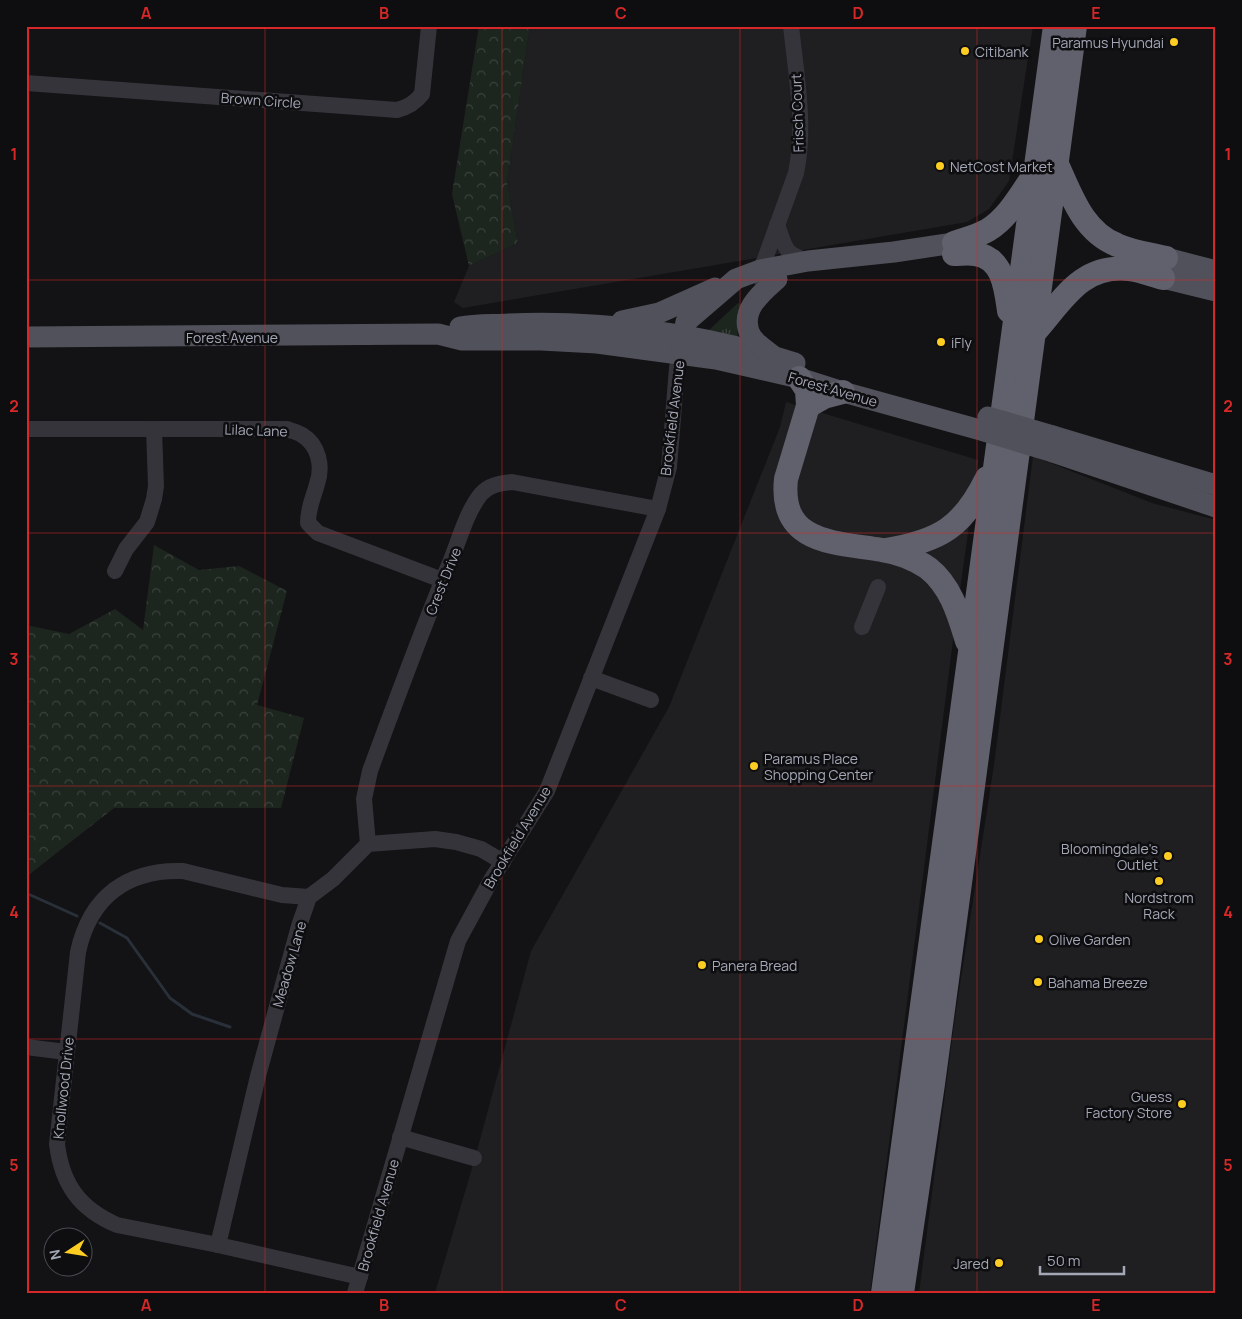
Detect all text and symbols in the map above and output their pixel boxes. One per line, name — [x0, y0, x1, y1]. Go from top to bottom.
text: A — [141, 2, 152, 24]
text: B — [379, 2, 389, 24]
text: C — [615, 2, 627, 24]
text: D — [852, 2, 864, 24]
text: E — [1091, 2, 1101, 24]
place label: Paramus Hyundai — [1052, 33, 1164, 52]
marker: Paramus Hyundai — [1168, 36, 1180, 48]
place label: Citibank — [975, 42, 1030, 61]
marker: Citibank — [959, 45, 971, 57]
street label: Frisch Court — [786, 73, 808, 153]
street label: Brown Circle — [220, 88, 302, 112]
text: 1 — [10, 143, 18, 165]
text: 1 — [1224, 143, 1232, 165]
place label: NetCost Market — [950, 157, 1053, 176]
marker: NetCost Market — [934, 160, 946, 172]
street label: Forest Avenue — [186, 328, 278, 347]
place label: iFly — [951, 333, 973, 352]
marker: iFly — [935, 336, 947, 348]
street label: Brookfield Avenue — [656, 359, 688, 477]
street label: Forest Avenue — [786, 367, 880, 411]
text: 2 — [9, 395, 19, 417]
text: 2 — [1223, 395, 1233, 417]
street label: Lilac Lane — [224, 419, 288, 441]
street label: Crest Drive — [421, 544, 465, 618]
text: 3 — [9, 648, 19, 670]
text: 3 — [1223, 648, 1233, 670]
place label: Paramus Place Shopping Center — [764, 749, 873, 784]
marker: Paramus Place Shopping Center — [748, 760, 760, 772]
street label: Brookfield Avenue — [479, 782, 555, 892]
place label: Bloomingdale's Outlet — [1061, 839, 1158, 874]
marker: Bloomingdale's Outlet — [1162, 850, 1174, 862]
marker: Nordstrom Rack — [1153, 875, 1165, 887]
place label: Nordstrom Rack — [1124, 888, 1194, 923]
text: 4 — [9, 901, 19, 923]
text: 4 — [1223, 901, 1233, 923]
street label: Meadow Lane — [268, 919, 310, 1009]
place label: Olive Garden — [1049, 930, 1131, 949]
marker: Olive Garden — [1033, 933, 1045, 945]
place label: Panera Bread — [712, 956, 797, 975]
marker: Panera Bread — [696, 959, 708, 971]
place label: Bahama Breeze — [1048, 973, 1148, 992]
marker: Bahama Breeze — [1032, 976, 1044, 988]
street label: Knollwood Drive — [48, 1036, 78, 1140]
place label: Guess Factory Store — [1086, 1087, 1172, 1122]
marker: Guess Factory Store — [1176, 1098, 1188, 1110]
text: 5 — [9, 1154, 19, 1176]
text: 5 — [1223, 1154, 1233, 1176]
street label: Brookfield Avenue — [353, 1157, 403, 1273]
north arrow — [42, 1226, 92, 1276]
scale bar — [1040, 1244, 1123, 1276]
text: N — [44, 1248, 65, 1262]
text: 50 m — [1047, 1250, 1081, 1271]
place label: Jared — [953, 1254, 989, 1273]
marker: Jared — [993, 1257, 1005, 1269]
text: A — [141, 1294, 152, 1316]
text: B — [379, 1294, 389, 1316]
text: C — [615, 1294, 627, 1316]
text: D — [852, 1294, 864, 1316]
text: E — [1091, 1294, 1101, 1316]

